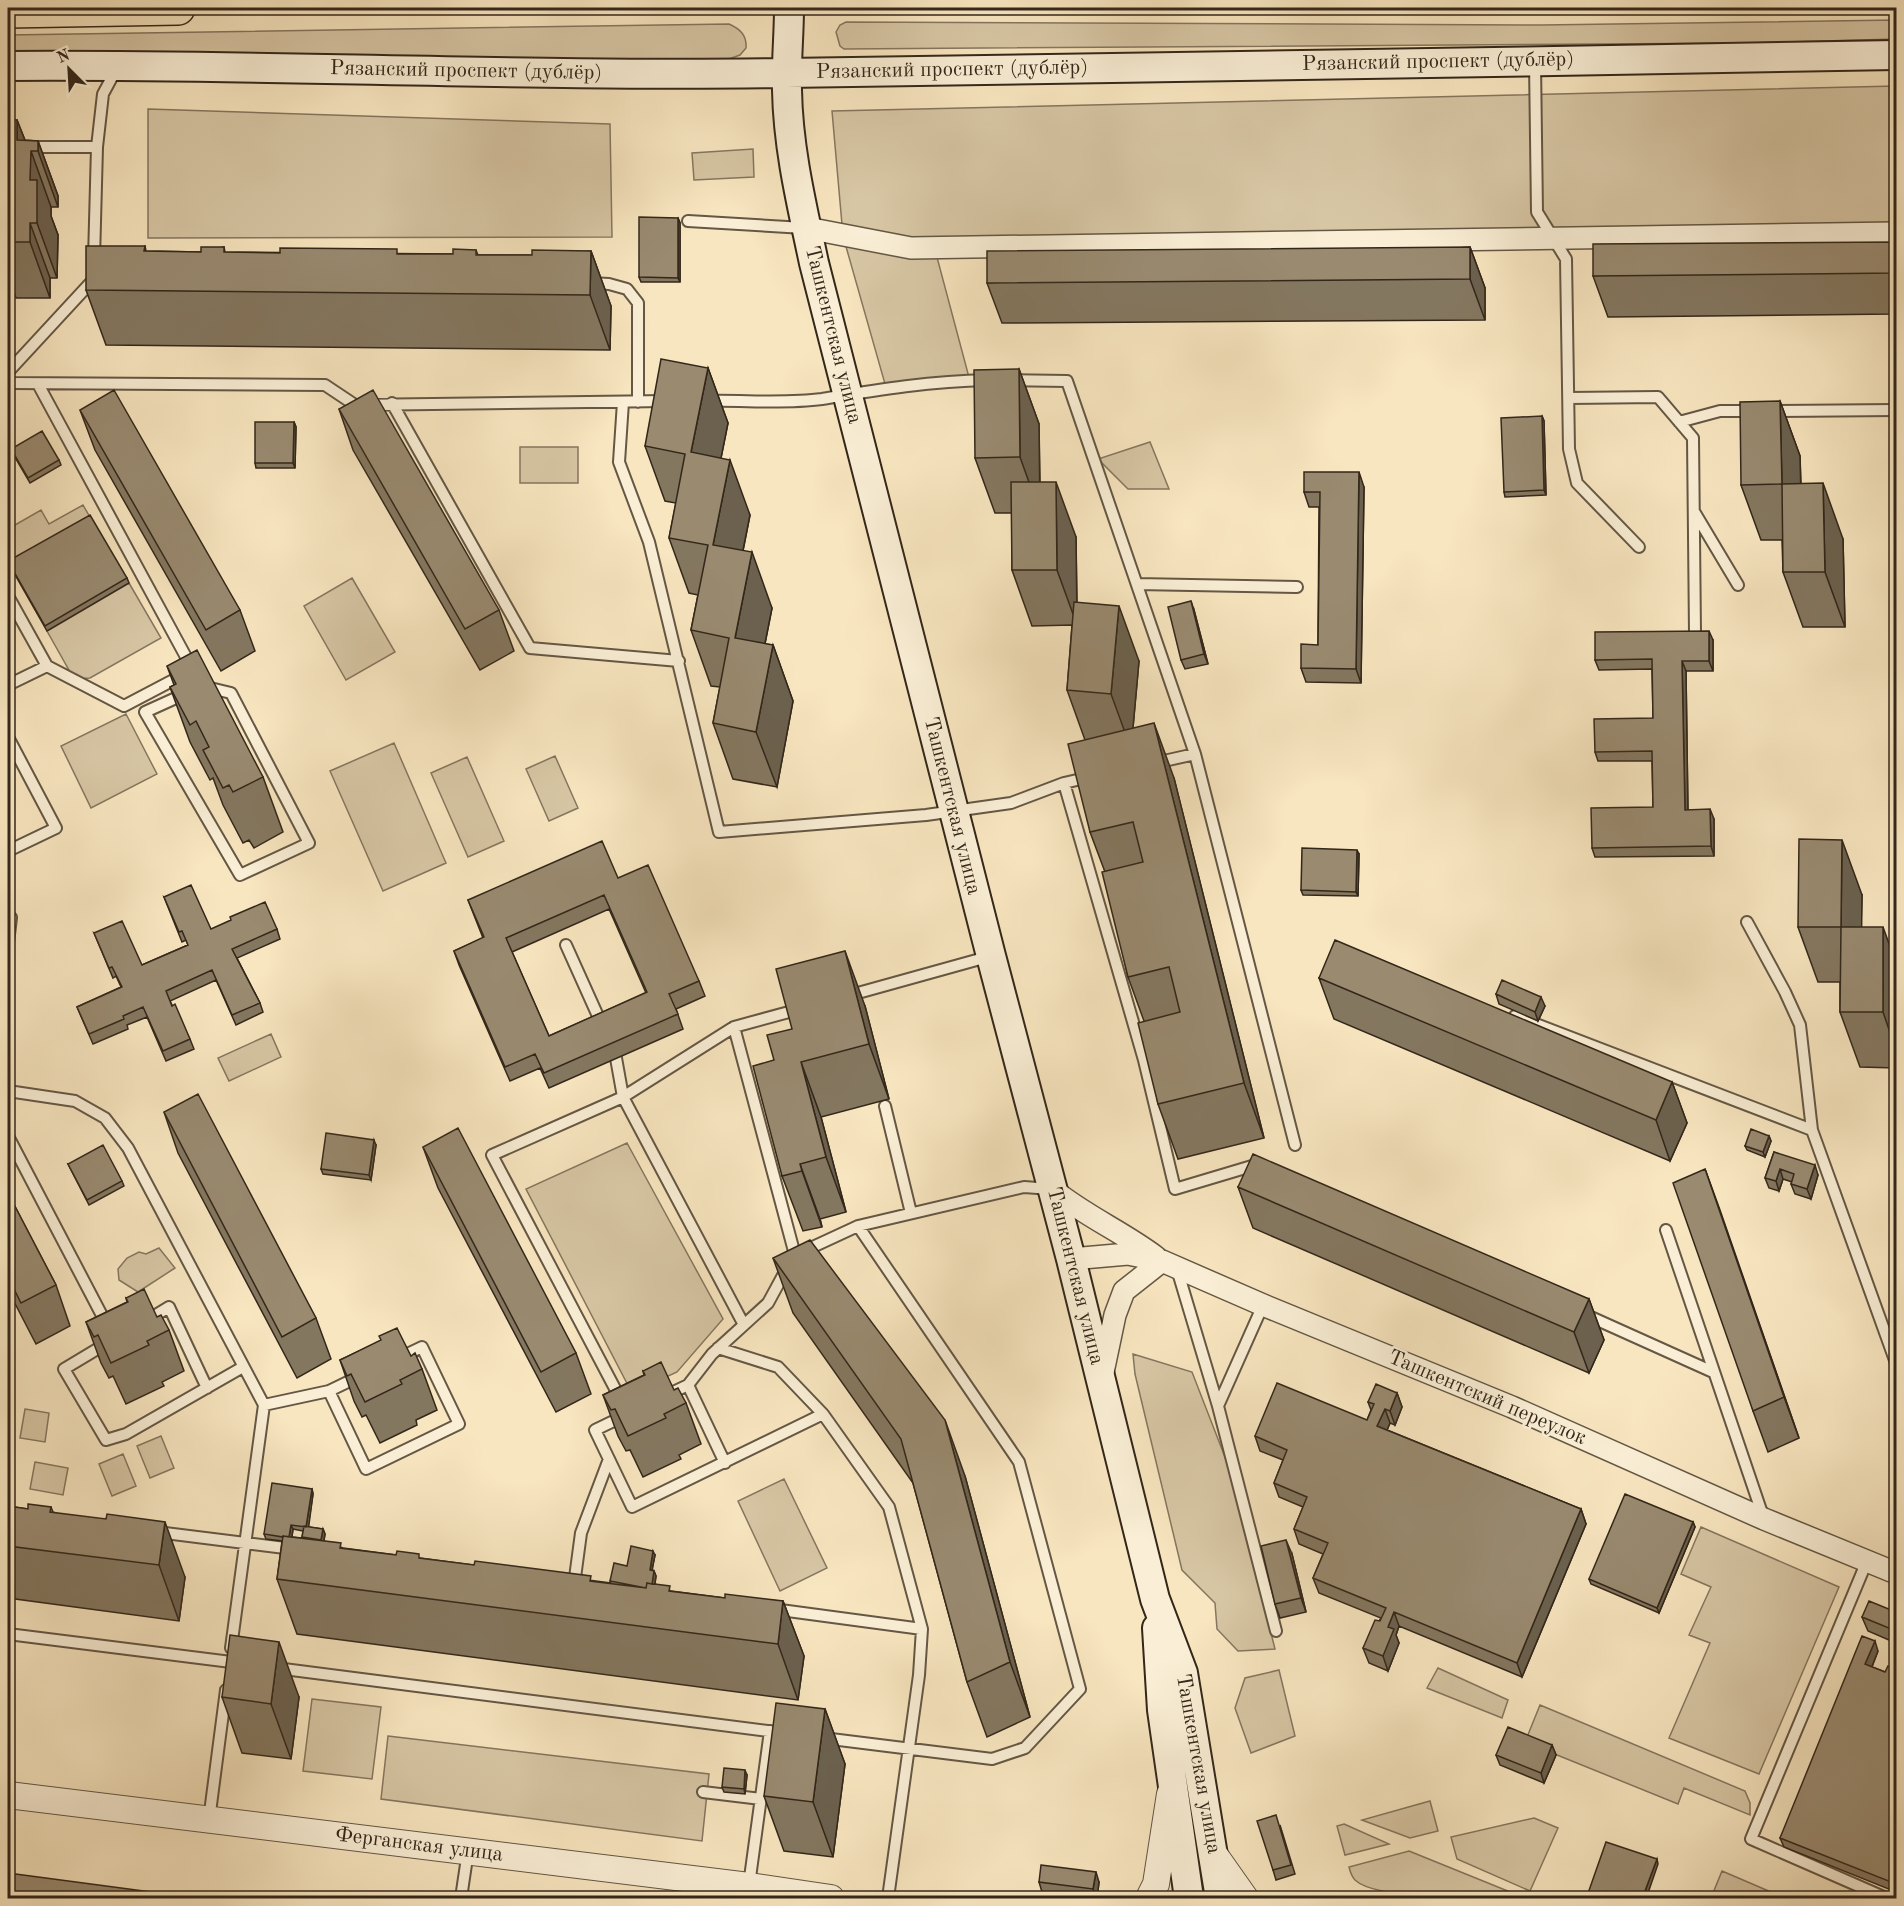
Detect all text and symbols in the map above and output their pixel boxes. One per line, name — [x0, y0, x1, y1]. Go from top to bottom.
north arrow — [39, 39, 99, 99]
text: N — [55, 47, 73, 67]
street label: Рязанский проспект (дублёр) — [1302, 49, 1574, 75]
street label: Рязанский проспект (дублёр) — [816, 57, 1088, 83]
street label: Рязанский проспект (дублёр) — [330, 58, 602, 84]
street label: Ташкентская улица — [801, 244, 865, 426]
street label: Ташкентская улица — [920, 715, 984, 897]
street label: Ташкентская улица — [1043, 1185, 1107, 1367]
street label: Ташкентский переулок — [1385, 1347, 1590, 1450]
street label: Ташкентская улица — [1172, 1672, 1224, 1856]
street label: Ферганская улица — [334, 1824, 504, 1866]

